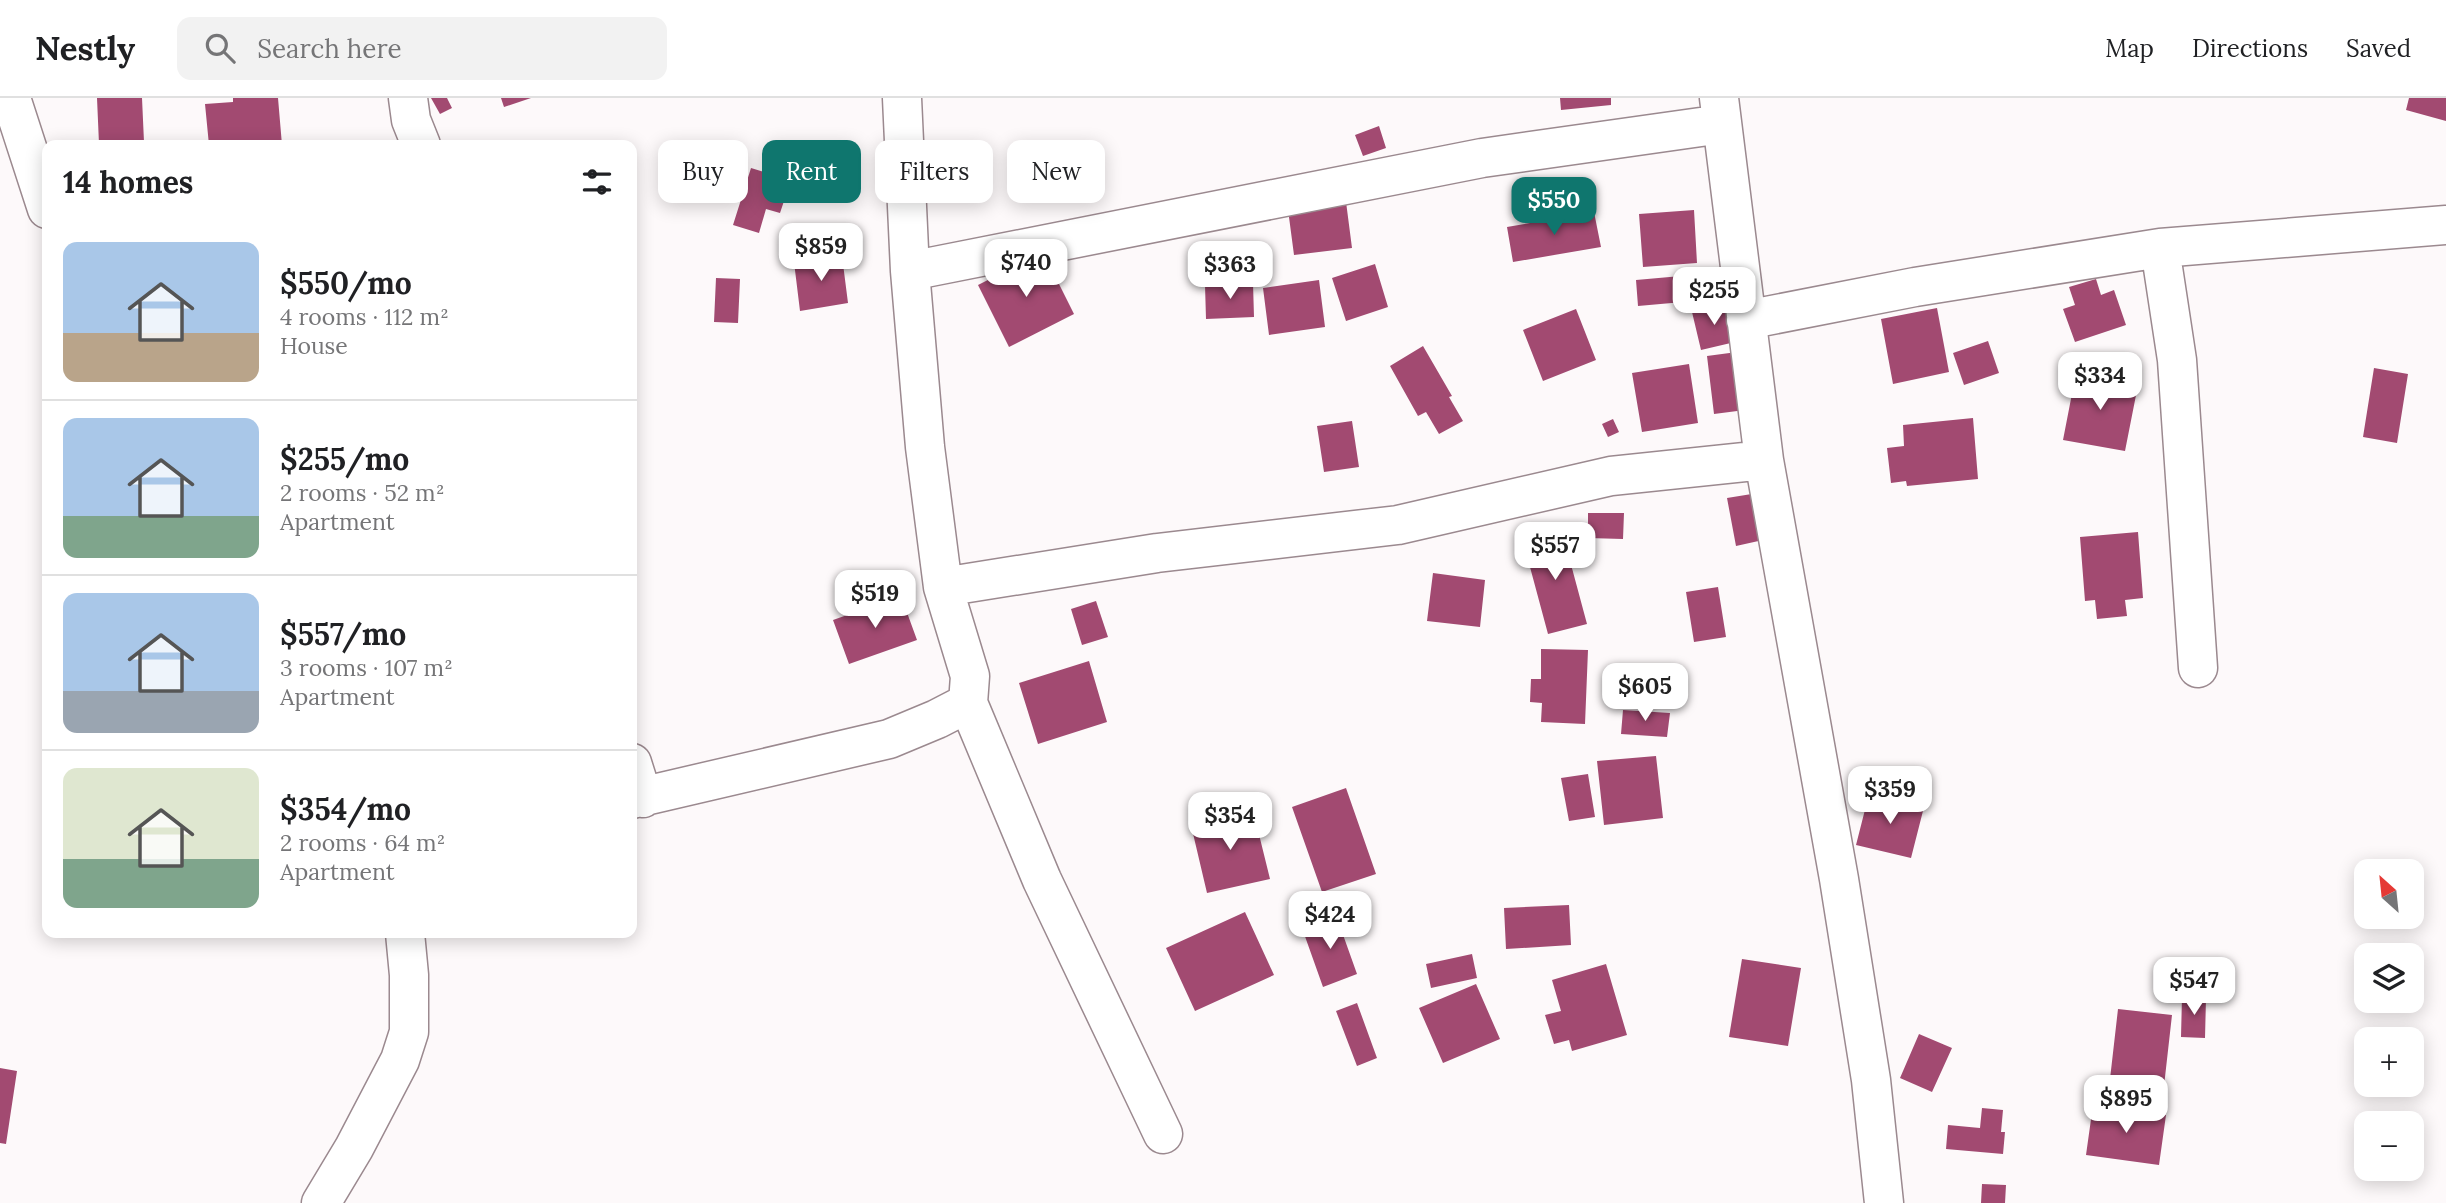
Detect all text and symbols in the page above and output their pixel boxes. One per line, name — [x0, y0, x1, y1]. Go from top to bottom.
search box — [177, 17, 667, 80]
text: Nestly — [35, 27, 135, 69]
icon: search — [201, 29, 239, 67]
text: Search here — [257, 32, 402, 65]
text: Map — [2105, 33, 2154, 64]
text: Directions — [2192, 33, 2308, 64]
text: Saved — [2346, 33, 2411, 64]
chip: Buy — [658, 140, 748, 203]
chip: Rent — [762, 140, 861, 203]
chip: Filters — [875, 140, 993, 203]
chip: New — [1007, 140, 1105, 203]
text: 14 homes — [63, 163, 193, 201]
icon: filters — [578, 163, 616, 201]
pin: $550 — [1513, 178, 1595, 237]
text: $550 — [1528, 185, 1581, 214]
pin: $859 — [780, 223, 862, 283]
text: $859 — [795, 231, 847, 260]
pin: $740 — [985, 240, 1067, 299]
pin: $363 — [1189, 242, 1271, 301]
text: $740 — [1000, 247, 1052, 276]
text: $363 — [1204, 249, 1256, 278]
text: $550/mo — [280, 264, 412, 302]
pin: $255 — [1673, 268, 1755, 327]
icon: home — [119, 270, 203, 354]
text: $255 — [1689, 275, 1739, 304]
text: 4 rooms · 112 m² — [280, 302, 449, 331]
text: House — [280, 331, 348, 360]
pin: $334 — [2059, 352, 2141, 412]
text: $334 — [2074, 360, 2126, 389]
text: $255/mo — [280, 440, 409, 478]
icon: home — [119, 446, 203, 530]
text: 2 rooms · 52 m² — [280, 478, 445, 507]
text: Apartment — [280, 507, 395, 536]
pin: $557 — [1514, 522, 1596, 582]
text: $557 — [1530, 530, 1580, 559]
pin: $519 — [834, 570, 916, 630]
text: $519 — [851, 578, 899, 607]
text: $557/mo — [280, 615, 406, 653]
icon: home — [119, 621, 203, 705]
text: 3 rooms · 107 m² — [280, 653, 453, 682]
pin: $605 — [1604, 664, 1686, 723]
text: $605 — [1618, 671, 1672, 700]
text: Apartment — [280, 682, 395, 711]
pin: $359 — [1849, 766, 1931, 826]
text: $359 — [1864, 774, 1916, 803]
text: $354/mo — [280, 790, 411, 828]
pin: $354 — [1189, 792, 1271, 852]
icon: home — [119, 796, 203, 880]
text: $354 — [1204, 800, 1256, 829]
text: 2 rooms · 64 m² — [280, 828, 445, 857]
text: Apartment — [280, 857, 395, 886]
north arrow — [2354, 859, 2424, 929]
map controls — [2354, 859, 2424, 1181]
pin: $424 — [1289, 892, 1371, 951]
text: $424 — [1305, 899, 1355, 928]
button: layers — [2354, 943, 2424, 1013]
pin: $547 — [2153, 958, 2235, 1017]
text: $547 — [2169, 965, 2219, 994]
button: + — [2354, 1027, 2424, 1097]
pin: $895 — [2085, 1076, 2167, 1135]
text: $895 — [2100, 1083, 2152, 1112]
button: − — [2354, 1111, 2424, 1181]

